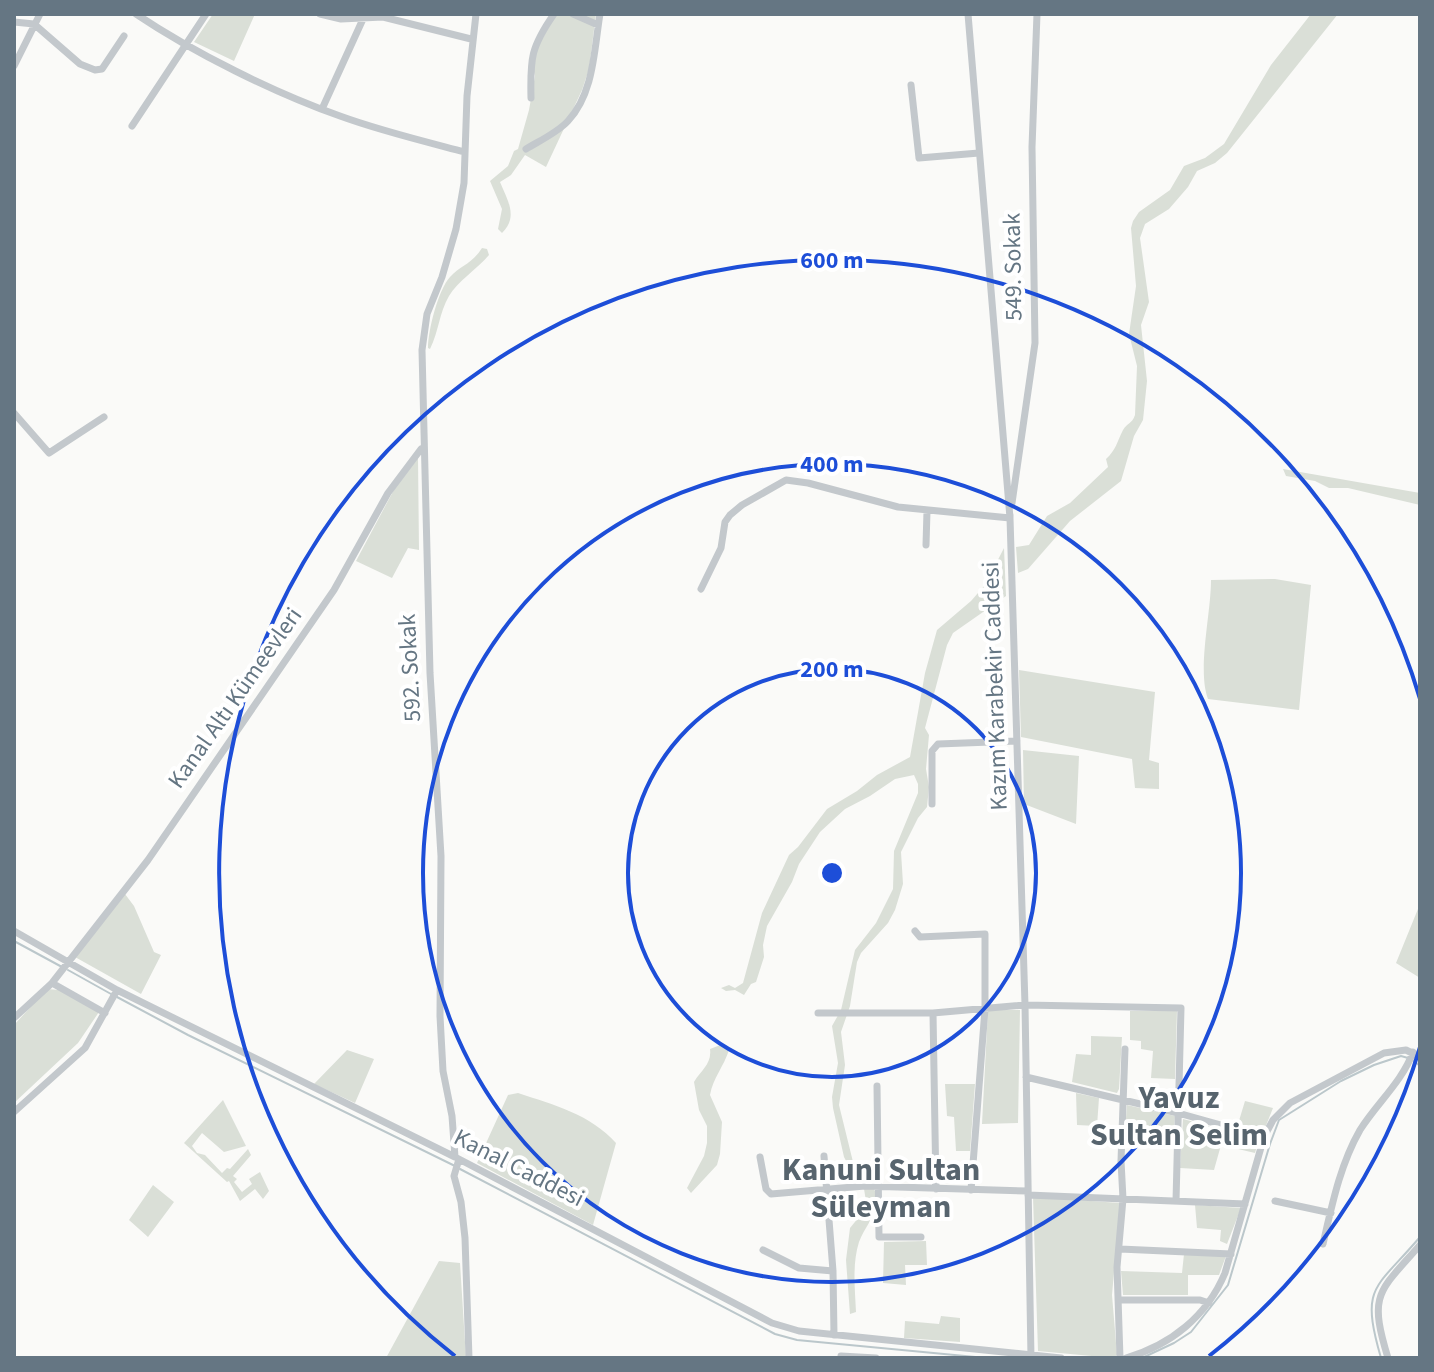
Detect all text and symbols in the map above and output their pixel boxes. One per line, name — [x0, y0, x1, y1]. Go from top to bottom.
street label: 549. Sokak — [995, 213, 1031, 321]
text: 600 m — [800, 243, 864, 278]
text: 400 m — [800, 447, 864, 482]
street label: Kazım Karabekir Caddesi — [973, 561, 1017, 811]
street label: Kanal Altı Kümeevleri — [159, 600, 311, 796]
street label: 592. Sokak — [390, 613, 430, 723]
text: 200 m — [800, 652, 864, 687]
centre of rings — [818, 859, 846, 887]
district label: Yavuz Sultan Selim — [1090, 1075, 1268, 1158]
street label: Kanal Caddesi — [448, 1120, 590, 1216]
district label: Kanuni Sultan Süleyman — [782, 1147, 980, 1230]

